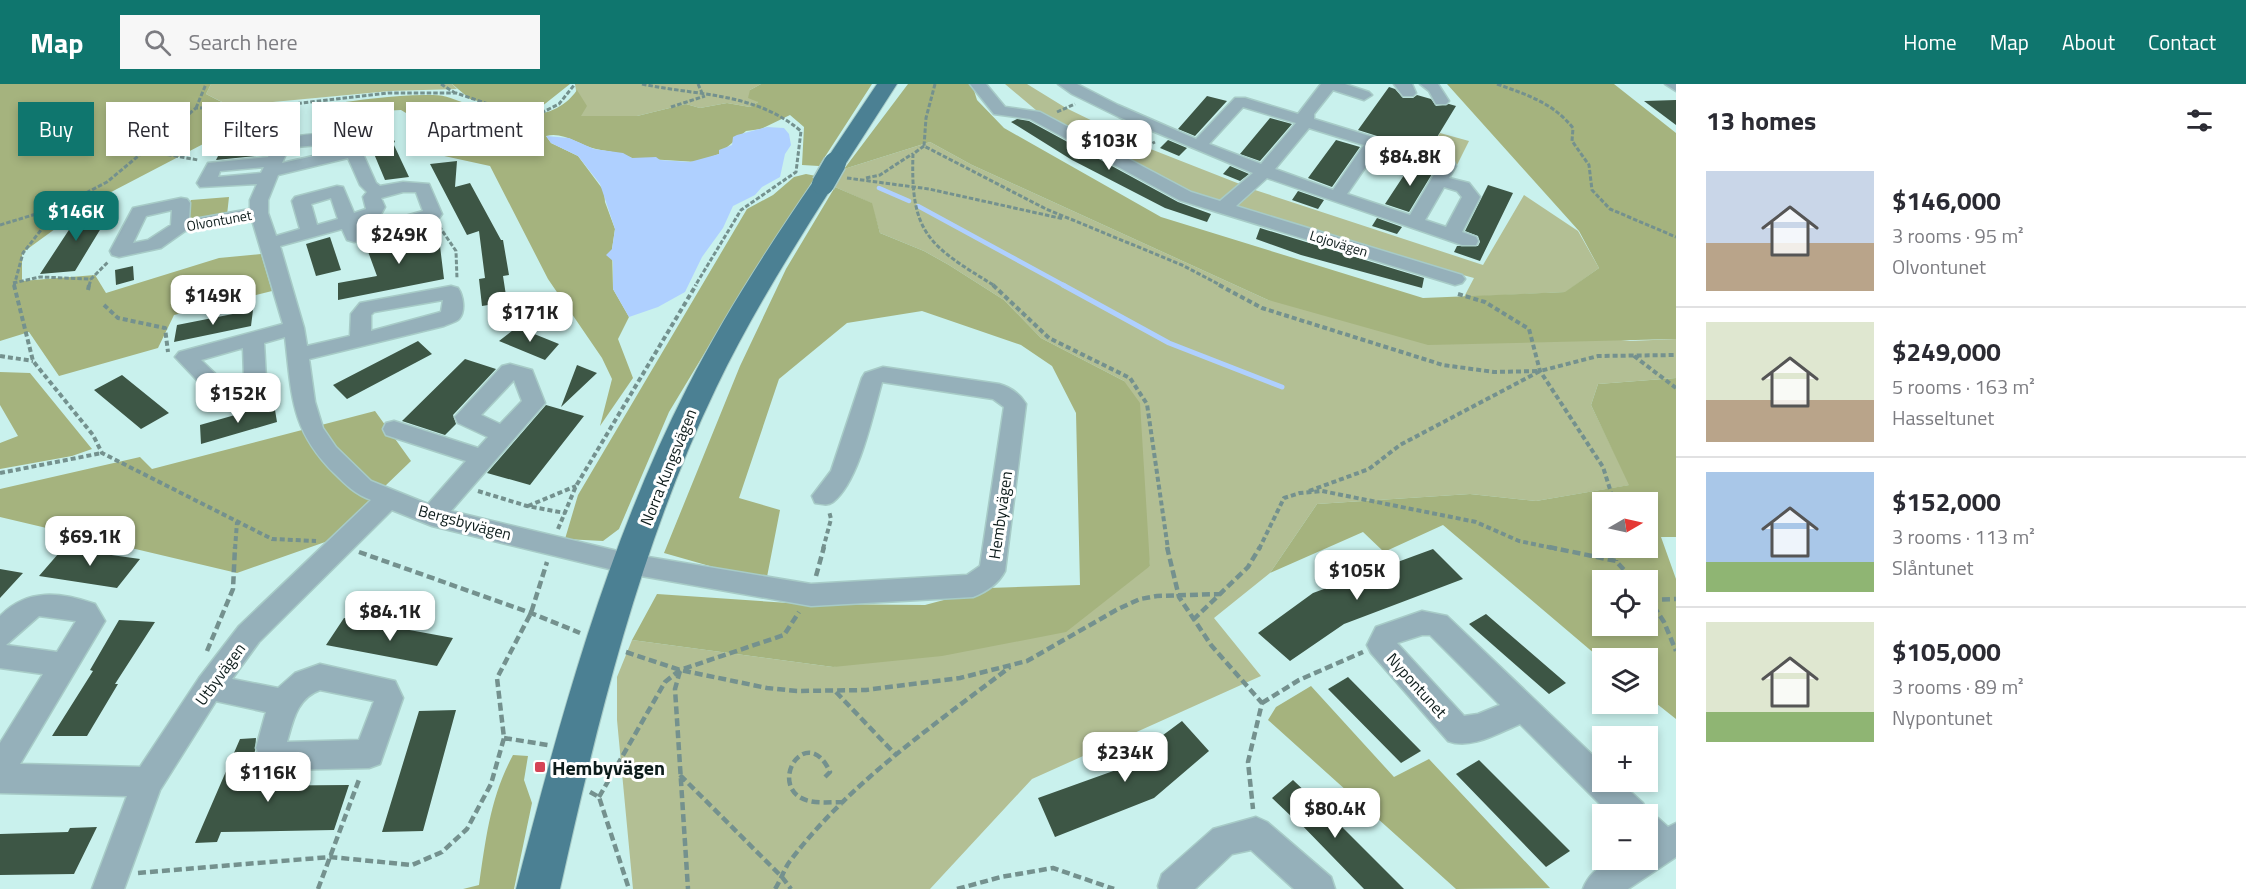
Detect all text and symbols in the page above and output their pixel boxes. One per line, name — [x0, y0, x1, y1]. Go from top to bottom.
search box — [120, 15, 540, 69]
text: Map — [30, 21, 84, 64]
text: Search here — [189, 25, 298, 59]
icon: search — [141, 26, 174, 59]
text: Home — [1903, 26, 1957, 58]
text: Map — [1990, 26, 2029, 58]
text: About — [2062, 26, 2115, 58]
text: Contact — [2148, 26, 2216, 58]
text: 13 homes — [1706, 101, 1816, 140]
chip: Buy — [18, 102, 94, 156]
chip: Rent — [106, 102, 190, 156]
chip: Filters — [202, 102, 300, 156]
chip: New — [312, 102, 394, 156]
chip: Apartment — [406, 102, 544, 156]
icon: filters — [2183, 104, 2216, 137]
pin: $103K — [1067, 120, 1151, 171]
text: $103K — [1081, 124, 1137, 155]
pin: $84.8K — [1361, 136, 1459, 187]
text: $84.8K — [1379, 140, 1441, 171]
text: $146,000 — [1892, 181, 2001, 220]
pin: $146K — [34, 191, 118, 242]
text: $146K — [48, 195, 104, 226]
icon: home — [1754, 195, 1826, 267]
street label: Olvontunet — [185, 204, 253, 236]
pin: $249K — [357, 214, 441, 265]
text: $249K — [371, 218, 427, 249]
text: 3 rooms · 95 m² — [1892, 220, 2024, 251]
street label: Lojovägen — [1307, 224, 1371, 262]
text: Olvontunet — [1892, 251, 1986, 282]
pin: $149K — [171, 275, 255, 326]
text: $149K — [185, 279, 241, 310]
pin: $171K — [488, 292, 572, 343]
text: $171K — [502, 296, 558, 327]
text: $249,000 — [1892, 332, 2001, 371]
icon: home — [1754, 346, 1826, 418]
text: 5 rooms · 163 m² — [1892, 371, 2035, 402]
pin: $152K — [196, 373, 280, 424]
text: $152K — [210, 377, 266, 408]
text: Hasseltunet — [1892, 402, 1994, 433]
street label: Norra Kungsvägen — [634, 405, 702, 529]
street label: Hembyvägen — [982, 469, 1018, 561]
text: $152,000 — [1892, 482, 2001, 521]
north arrow — [1592, 492, 1658, 558]
map controls — [1592, 492, 1658, 870]
icon: home — [1754, 496, 1826, 568]
street label: Bergsbyvägen — [416, 498, 514, 546]
pin: $69.1K — [41, 516, 139, 567]
text: $69.1K — [59, 520, 121, 551]
text: 3 rooms · 113 m² — [1892, 521, 2035, 552]
pin: $105K — [1315, 550, 1399, 601]
text: Slåntunet — [1892, 552, 1974, 583]
text: $105K — [1329, 554, 1385, 585]
button: locate — [1592, 570, 1658, 636]
pin: $84.1K — [341, 591, 439, 642]
text: $84.1K — [359, 595, 421, 626]
text: $105,000 — [1892, 632, 2001, 671]
street label: Utbyvägen — [189, 638, 251, 710]
icon: home — [1754, 646, 1826, 718]
street label: Nypontunet — [1381, 647, 1453, 723]
button: layers — [1592, 648, 1658, 714]
text: 3 rooms · 89 m² — [1892, 671, 2024, 702]
text: Nypontunet — [1892, 702, 1992, 733]
button: + — [1592, 726, 1658, 792]
pin: $234K — [1083, 732, 1167, 783]
text: $234K — [1097, 736, 1153, 767]
pin: $116K — [226, 752, 310, 803]
place label: Hembyvägen — [552, 752, 665, 783]
text: $116K — [240, 756, 296, 787]
marker: Hembyvägen — [533, 760, 547, 774]
pin: $80.4K — [1286, 788, 1384, 839]
text: $80.4K — [1304, 792, 1366, 823]
button: − — [1592, 804, 1658, 870]

